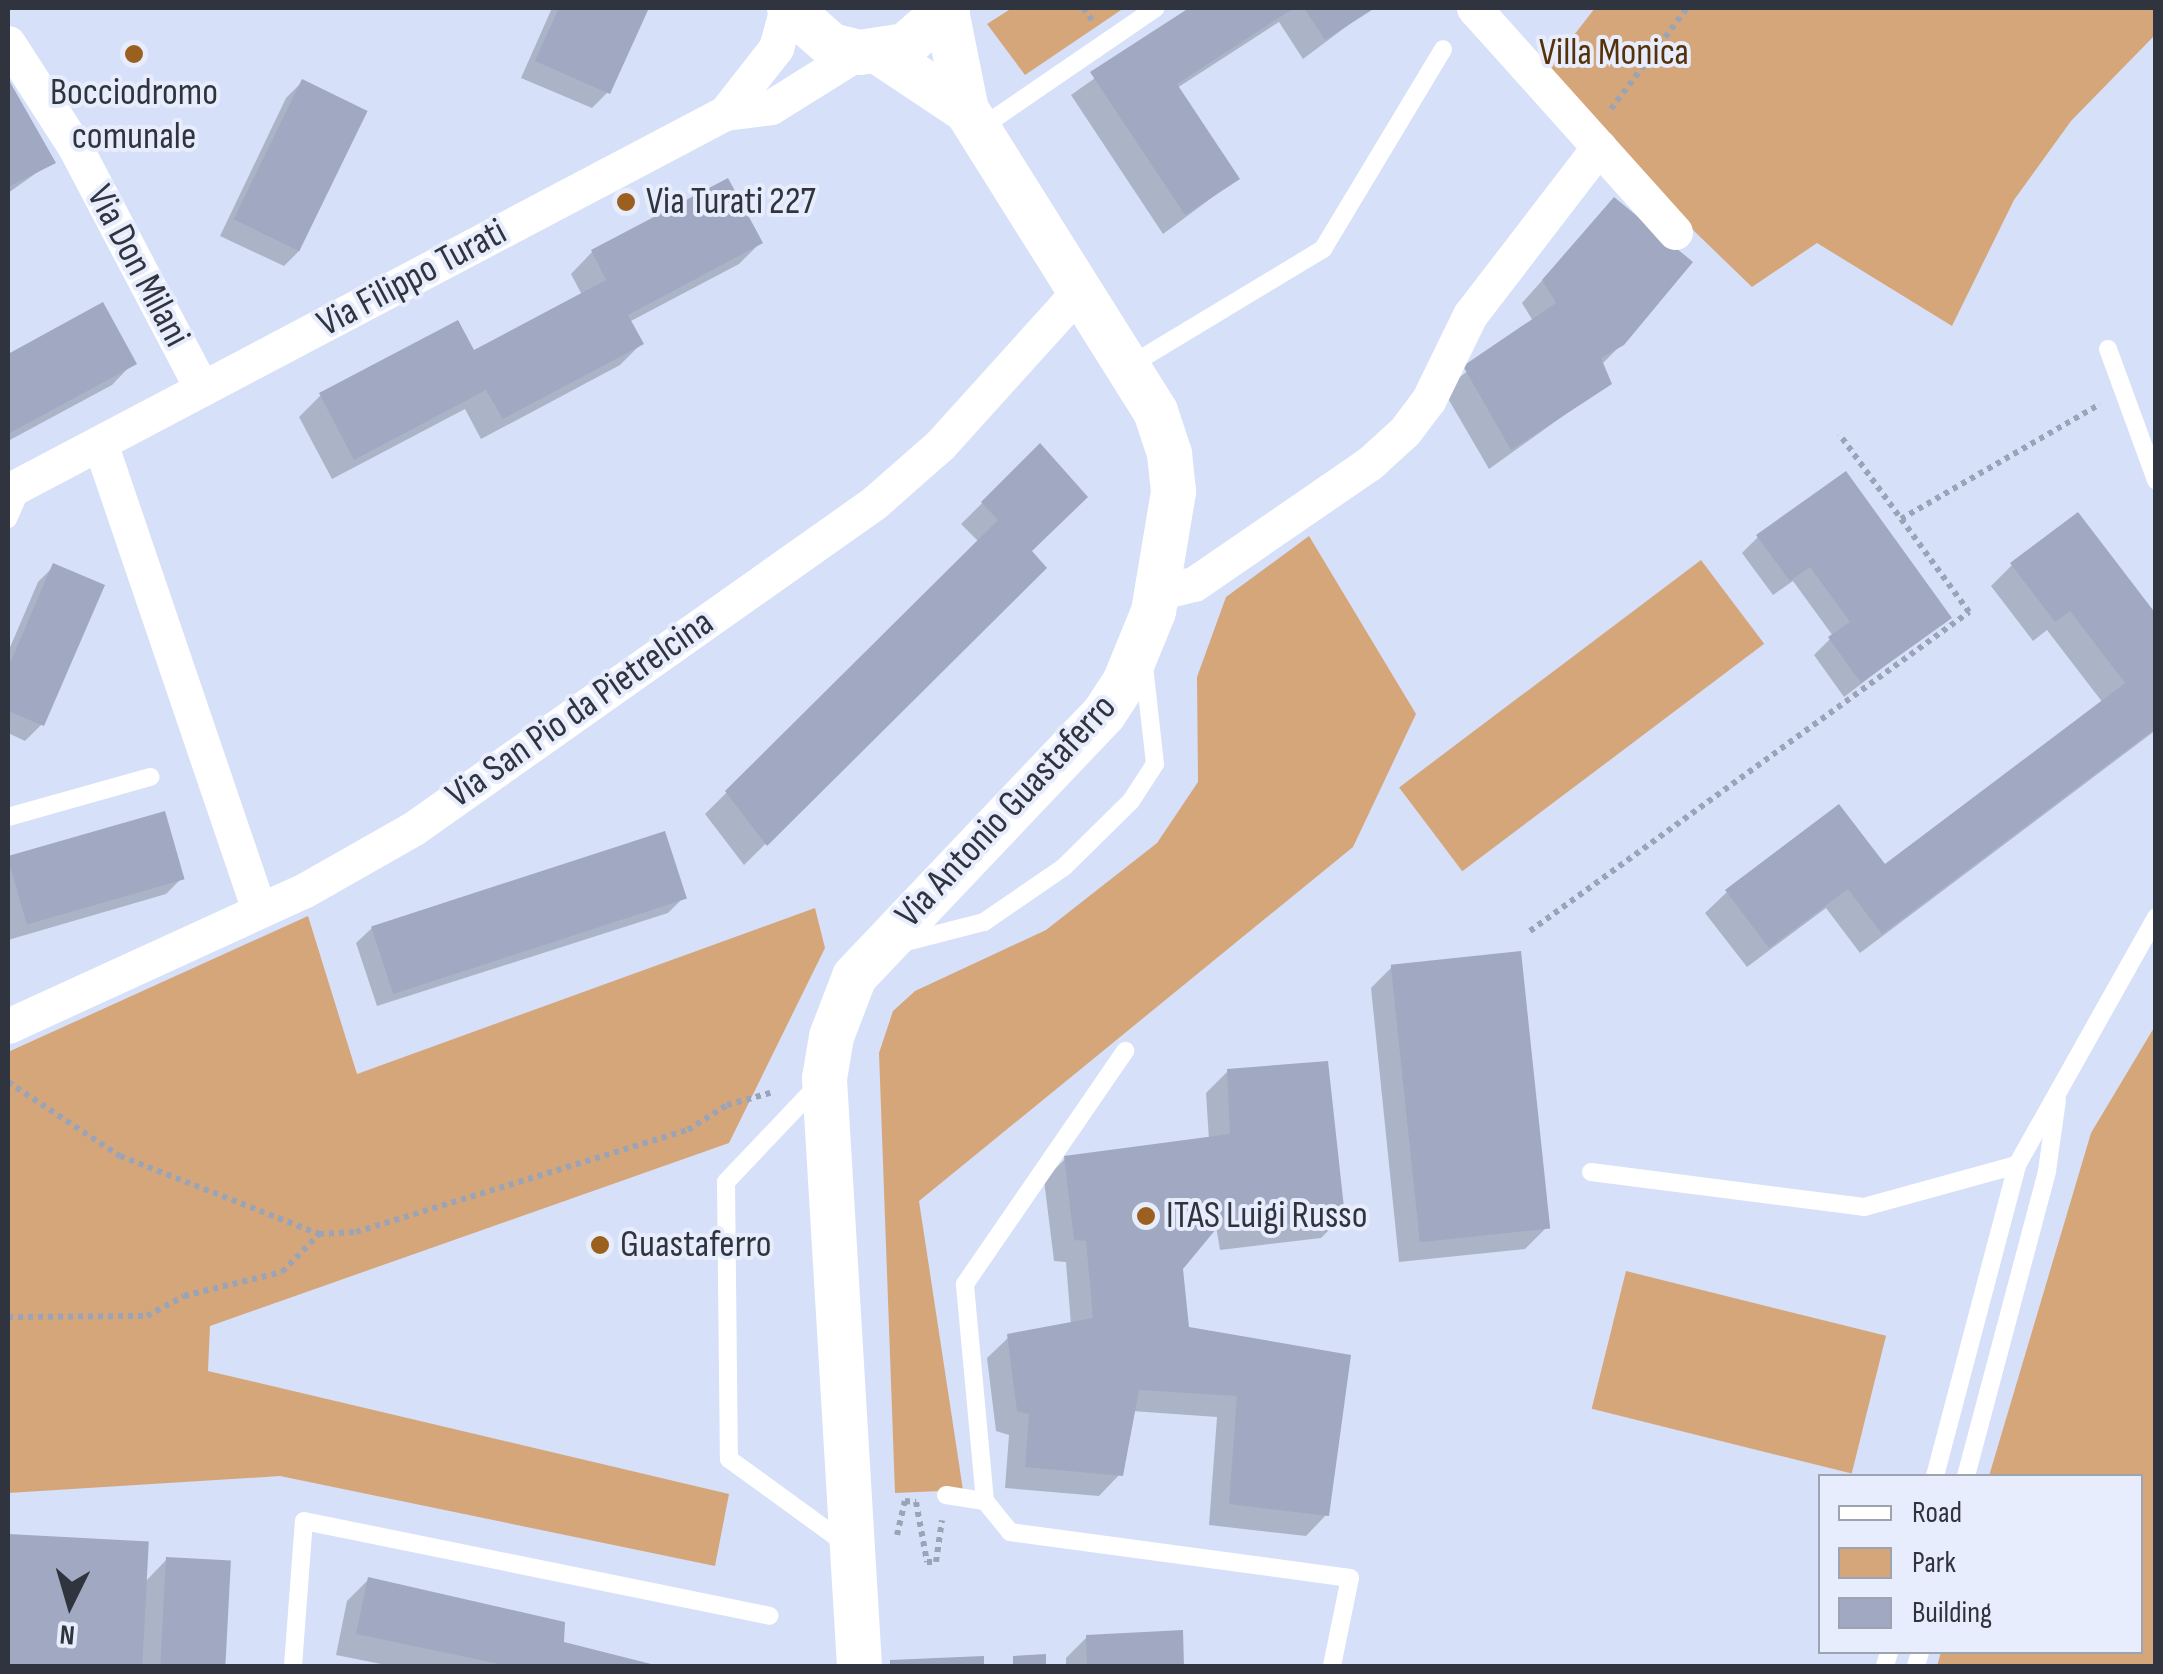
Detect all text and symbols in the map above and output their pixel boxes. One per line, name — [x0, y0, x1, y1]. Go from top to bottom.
park label: Villa Monica — [1539, 30, 1689, 76]
marker: Bocciodromo comunale — [123, 43, 145, 65]
place label: Bocciodromo comunale — [50, 70, 218, 160]
street label: Via Don Milani — [76, 177, 200, 355]
place label: Via Turati 227 — [646, 179, 816, 225]
marker: Via Turati 227 — [615, 191, 637, 213]
street label: Via Filippo Turati — [310, 209, 514, 347]
street label: Via San Pio da Pietrelcina — [438, 600, 722, 818]
street label: Via Antonio Guastaferro — [886, 685, 1126, 937]
place label: ITAS Luigi Russo — [1166, 1193, 1367, 1239]
marker: ITAS Luigi Russo — [1135, 1205, 1157, 1227]
place label: Guastaferro — [620, 1222, 772, 1268]
marker: Guastaferro — [589, 1234, 611, 1256]
legend — [1818, 1474, 2143, 1654]
text: Road — [1912, 1495, 1962, 1531]
text: Park — [1912, 1545, 1956, 1581]
north arrow — [20, 1554, 120, 1654]
text: Building — [1912, 1595, 1992, 1631]
text: N — [58, 1617, 76, 1651]

